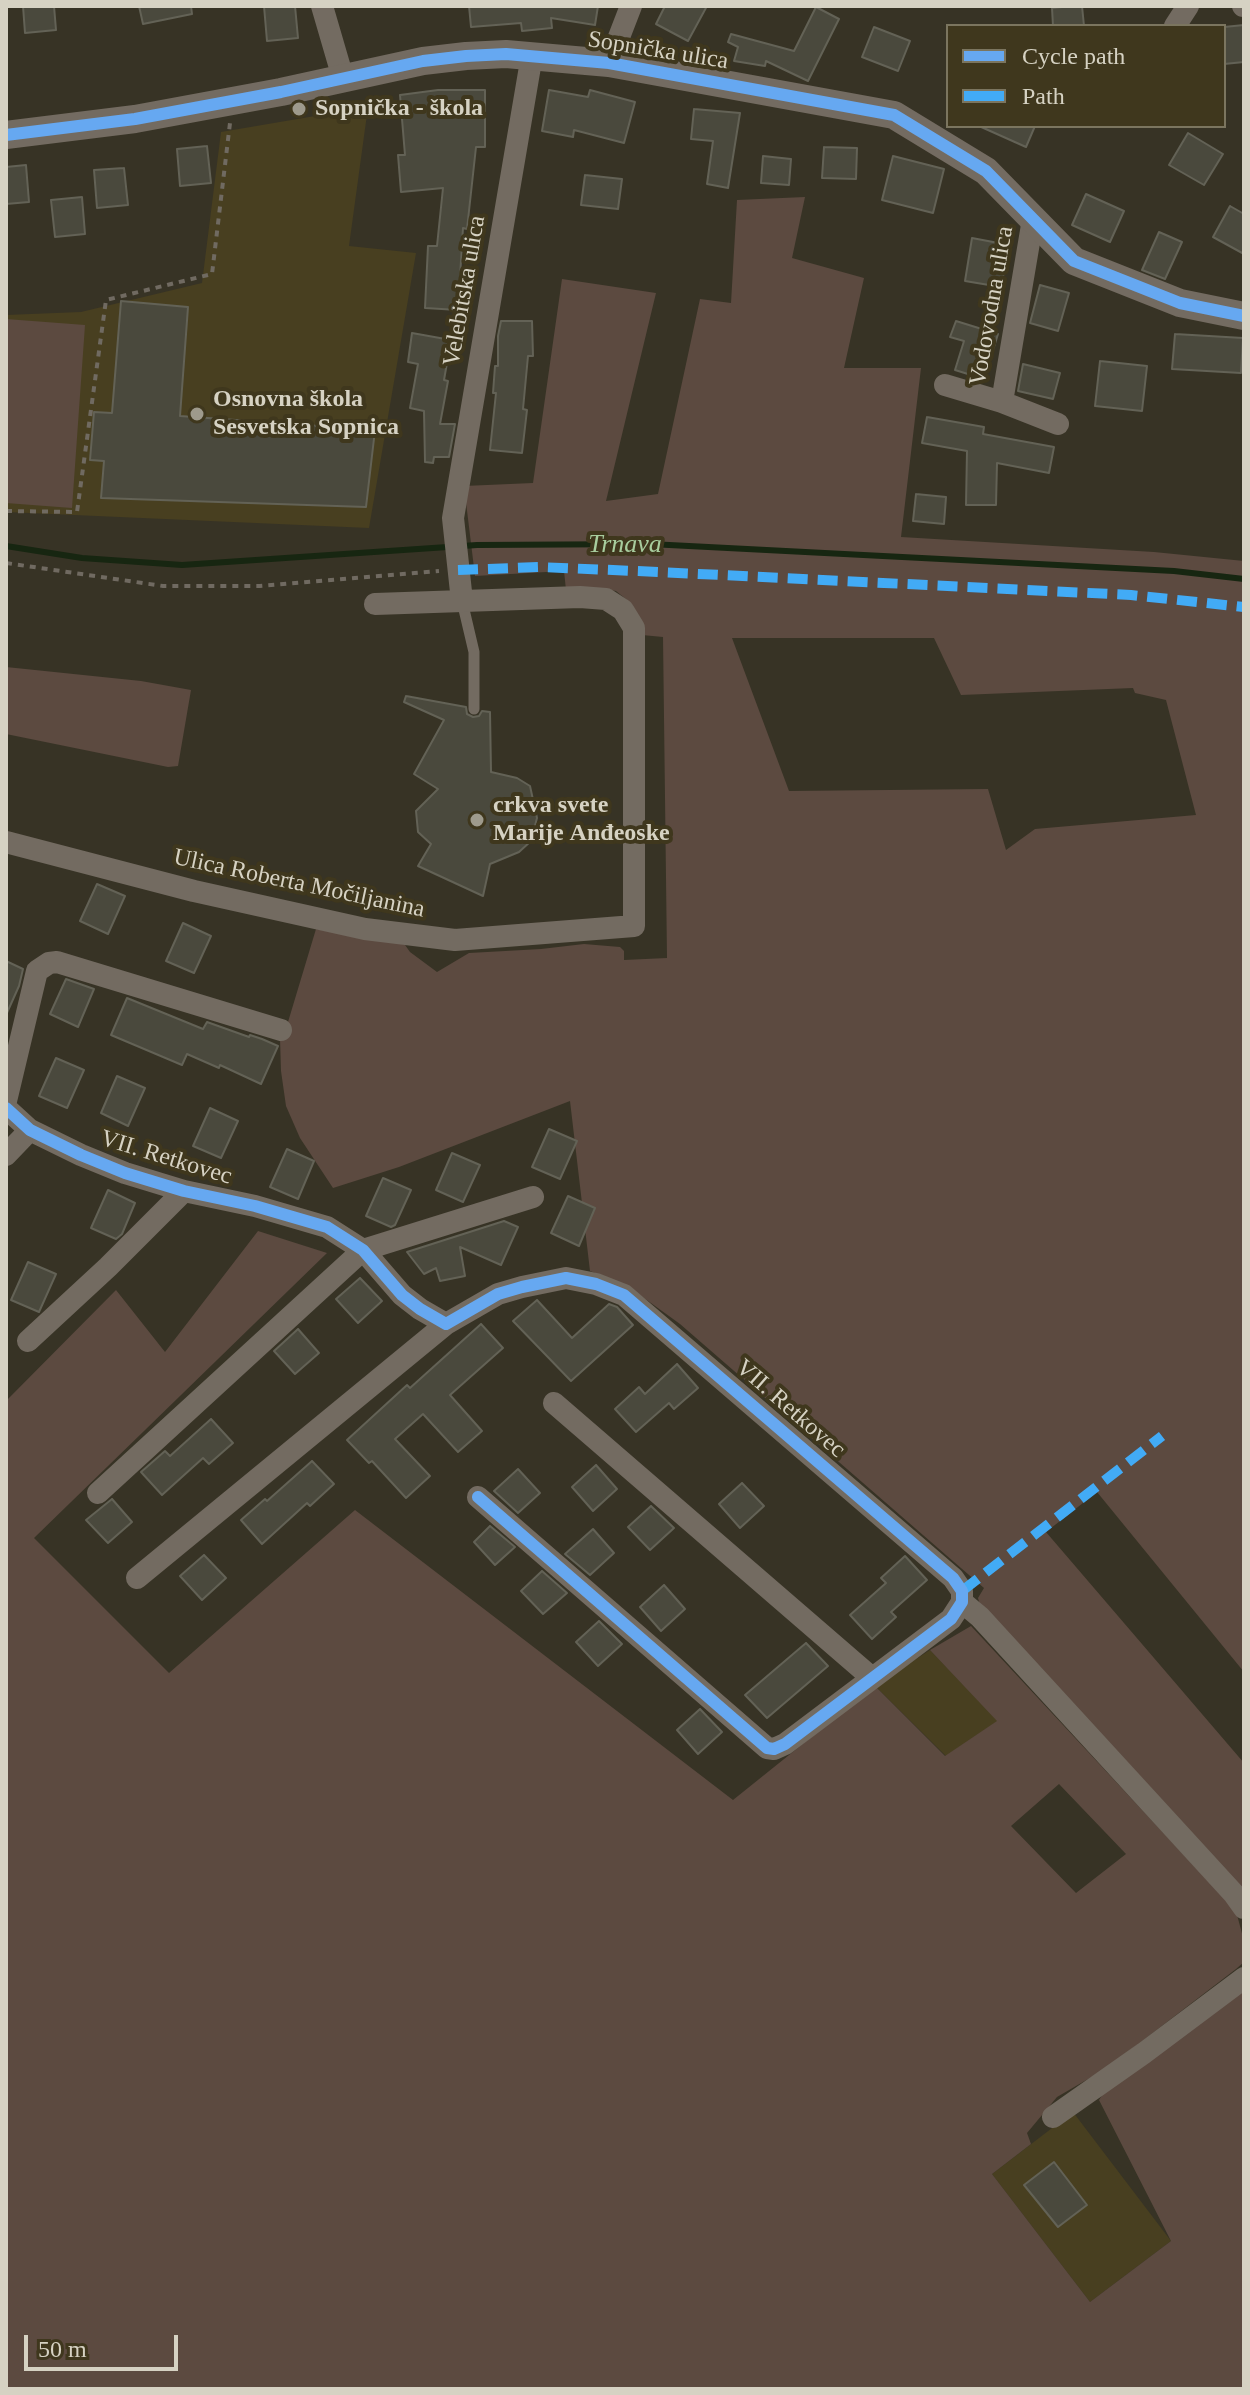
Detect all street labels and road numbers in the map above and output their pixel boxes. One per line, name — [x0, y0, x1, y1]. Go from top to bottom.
street label: Sopnička ulica — [586, 26, 730, 76]
street label: Velebitska ulica — [438, 213, 492, 369]
street label: Vodovodna ulica — [964, 224, 1020, 388]
street label: Ulica Roberta Močiljanina — [171, 843, 427, 925]
street label: VII. Retkovec — [97, 1124, 235, 1192]
street label: VII. Retkovec — [729, 1354, 851, 1464]

